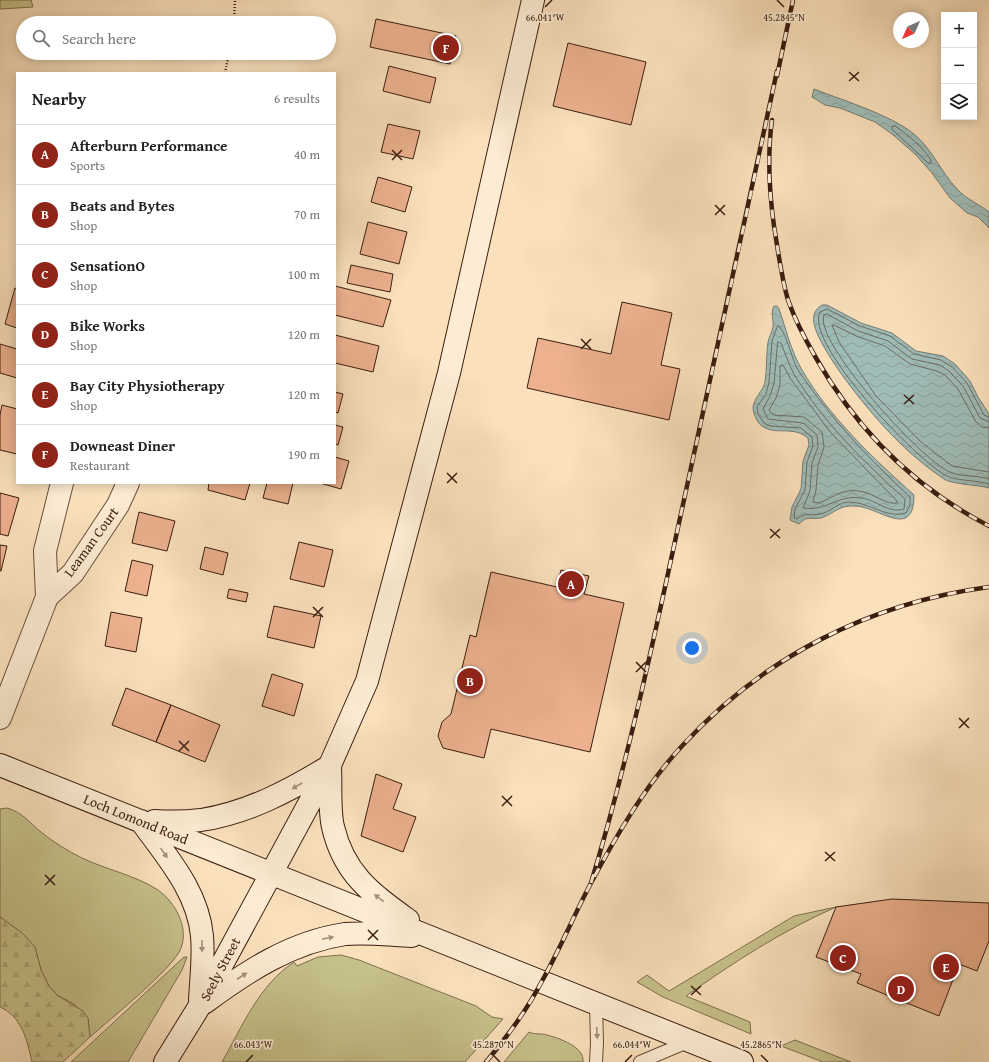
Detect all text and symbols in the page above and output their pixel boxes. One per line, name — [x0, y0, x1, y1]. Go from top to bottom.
text: 66.041°W — [526, 10, 565, 25]
text: 45.2845°N — [763, 10, 805, 25]
north arrow — [893, 12, 929, 48]
map controls — [941, 12, 977, 120]
button: + — [941, 12, 977, 48]
search box — [16, 16, 336, 60]
icon: search — [30, 27, 52, 49]
text: Search here — [62, 28, 136, 49]
pin: F — [433, 33, 459, 63]
button: − — [941, 48, 977, 84]
button: layers — [941, 84, 977, 120]
text: Nearby — [32, 86, 86, 111]
text: 6 results — [274, 89, 320, 108]
text: Afterburn Performance — [70, 135, 227, 156]
text: A — [41, 145, 49, 164]
text: 40 m — [294, 145, 320, 164]
text: Sports — [70, 156, 105, 175]
text: Beats and Bytes — [70, 195, 175, 216]
text: B — [41, 205, 49, 224]
text: 70 m — [294, 205, 320, 224]
text: Shop — [70, 216, 97, 235]
text: SensationO — [70, 255, 145, 276]
text: C — [41, 265, 49, 284]
text: 100 m — [288, 265, 320, 284]
text: Shop — [70, 276, 97, 295]
text: Bike Works — [70, 315, 145, 336]
text: D — [41, 325, 49, 344]
text: 120 m — [288, 325, 320, 344]
text: Shop — [70, 336, 97, 355]
text: Bay City Physiotherapy — [70, 375, 225, 396]
text: E — [42, 385, 48, 404]
text: 120 m — [288, 385, 320, 404]
text: Shop — [70, 396, 97, 415]
text: Downeast Diner — [70, 435, 175, 456]
text: F — [42, 445, 48, 464]
text: 190 m — [288, 445, 320, 464]
text: Restaurant — [70, 456, 130, 475]
street label: Leaman Court — [59, 503, 123, 581]
pin: A — [558, 569, 584, 599]
your location — [682, 638, 702, 658]
pin: B — [457, 666, 483, 696]
one-way arrow — [291, 782, 302, 789]
street label: Loch Lomond Road — [81, 789, 192, 849]
one-way arrow — [160, 848, 168, 858]
one-way arrow — [373, 894, 384, 902]
street label: Seely Street — [195, 934, 245, 1004]
one-way arrow — [322, 934, 334, 940]
one-way arrow — [199, 940, 205, 953]
pin: C — [830, 943, 856, 973]
pin: E — [933, 952, 959, 982]
one-way arrow — [237, 972, 247, 980]
pin: D — [888, 974, 914, 1004]
one-way arrow — [594, 1027, 600, 1040]
text: 66.043°W — [234, 1037, 273, 1052]
text: 45.2870°N — [472, 1037, 514, 1052]
text: 66.044°W — [613, 1037, 652, 1052]
text: 45.2865°N — [740, 1037, 782, 1052]

